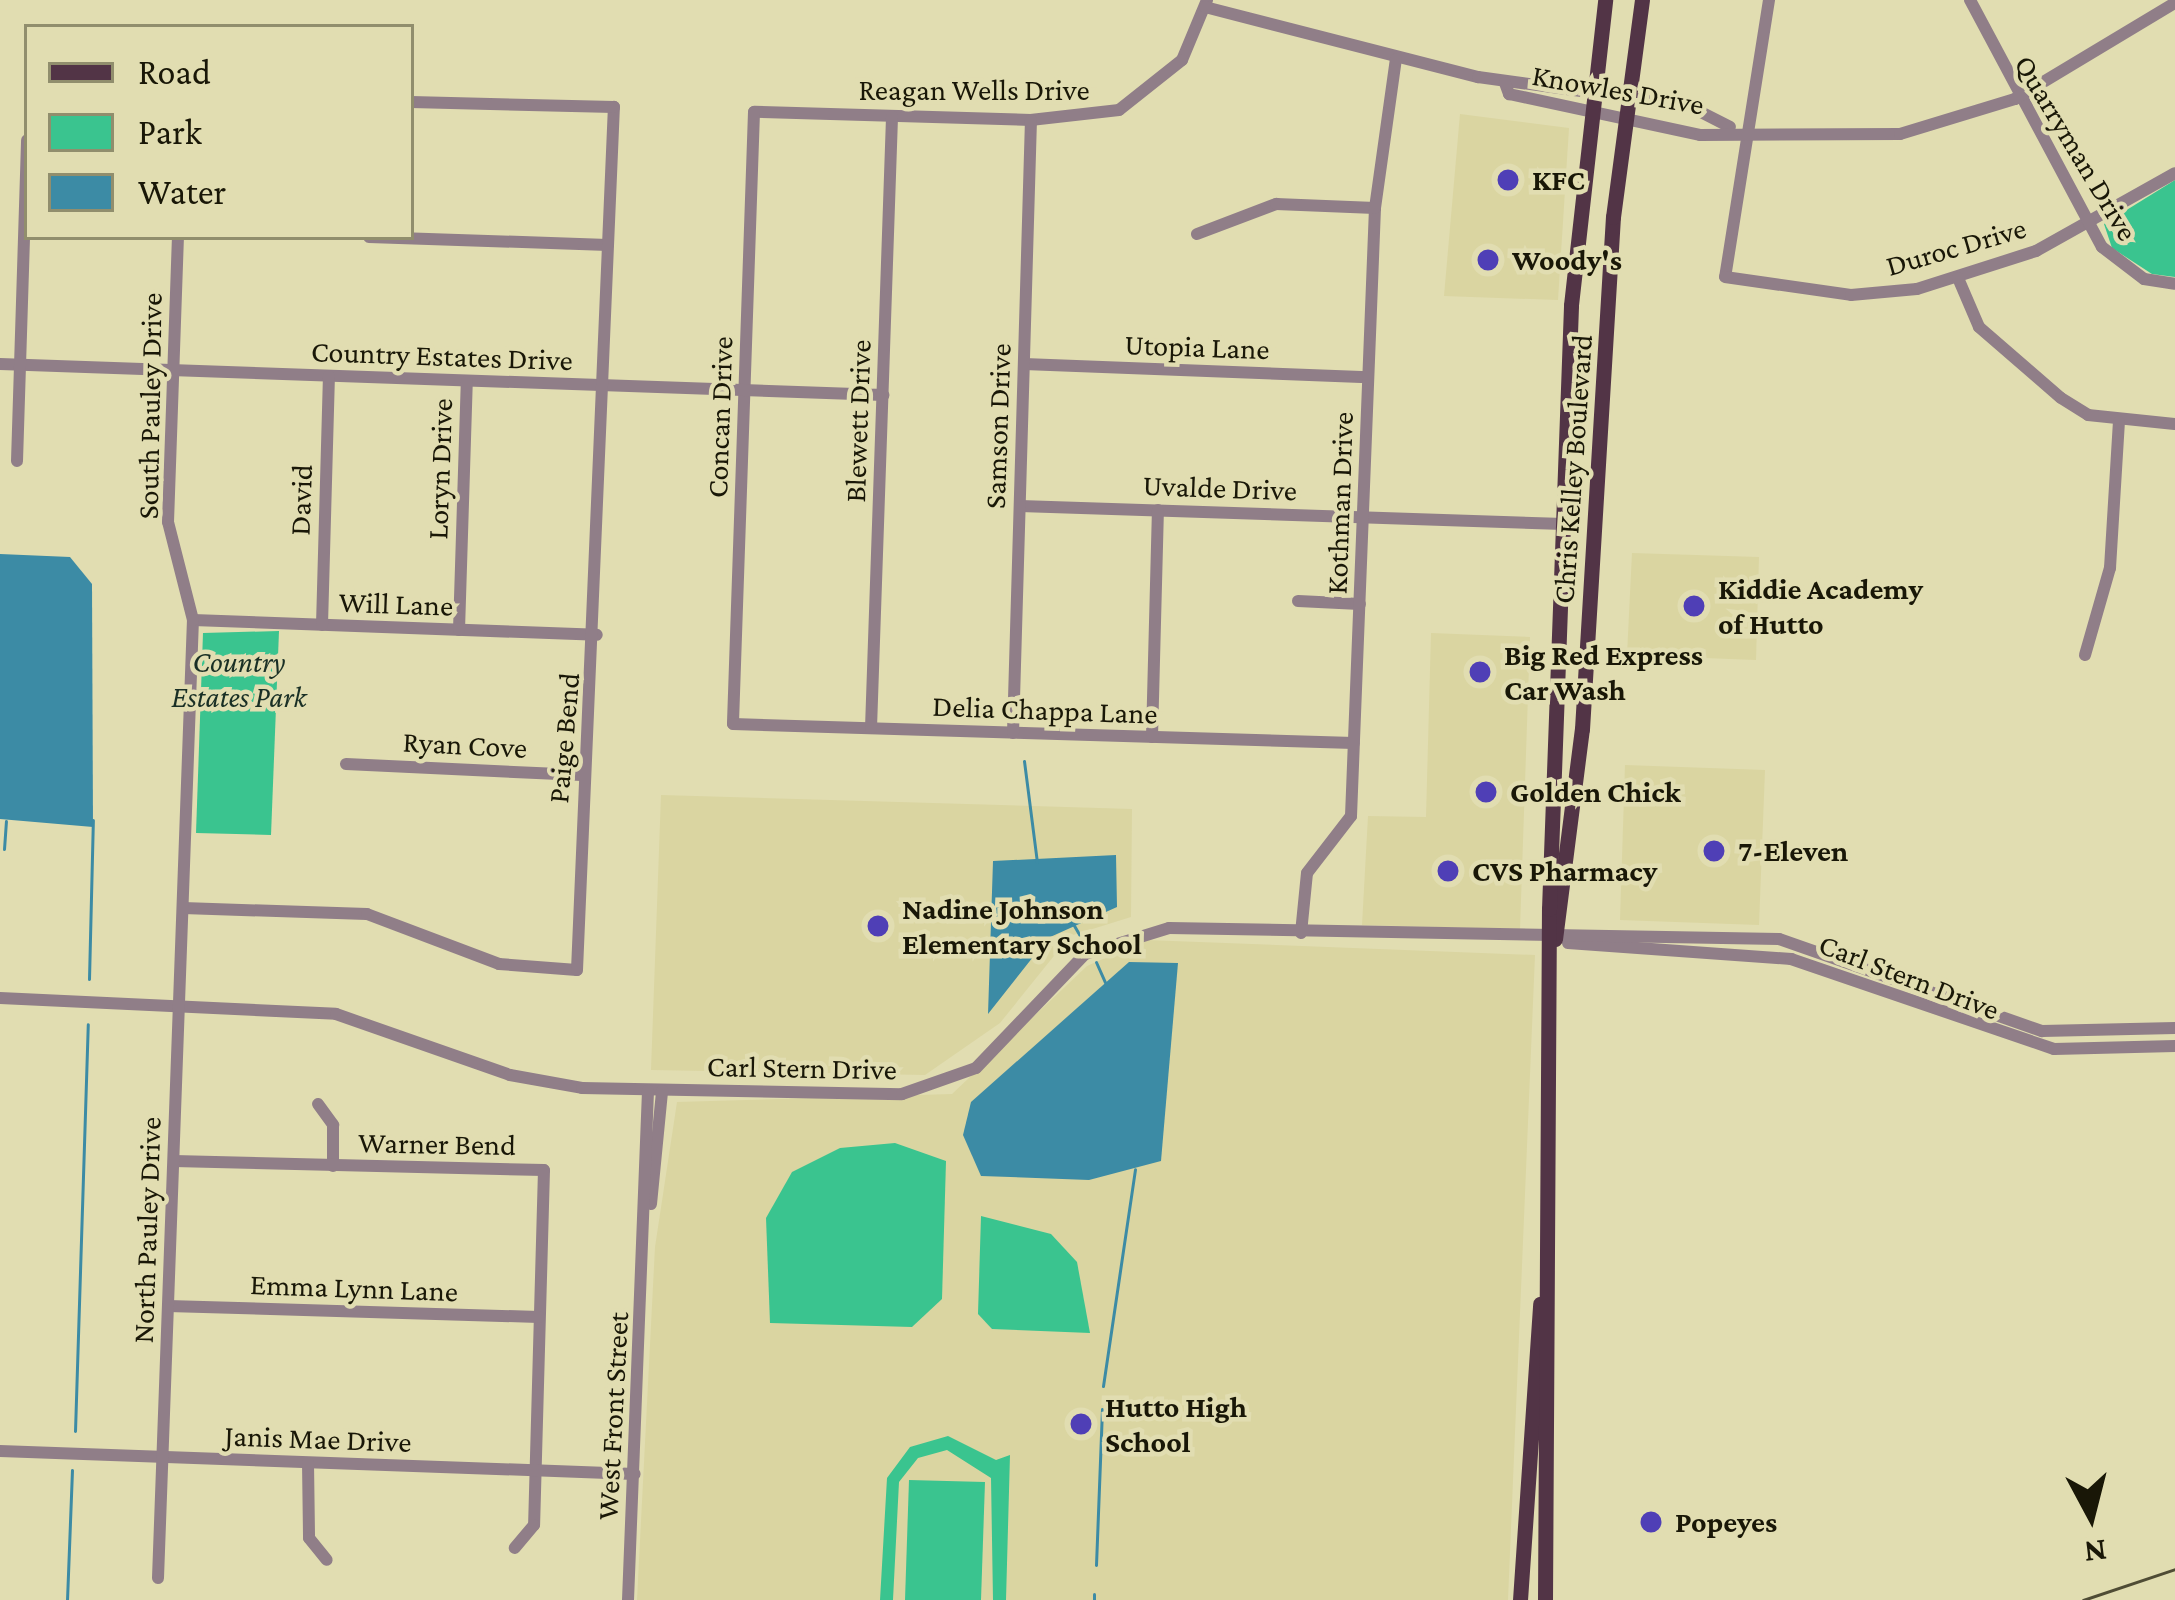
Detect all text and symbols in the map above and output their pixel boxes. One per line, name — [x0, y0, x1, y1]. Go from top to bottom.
legend — [24, 24, 414, 240]
street label: Quarryman Drive — [2006, 49, 2146, 247]
text: Road — [138, 52, 211, 92]
street label: Knowles Drive — [1529, 57, 1707, 123]
street label: Reagan Wells Drive — [858, 72, 1090, 108]
text: Park — [138, 112, 202, 152]
place label: KFC — [1532, 162, 1585, 198]
marker: KFC — [1495, 167, 1521, 193]
text: Water — [138, 172, 226, 212]
street label: Duroc Drive — [1882, 210, 2030, 284]
place label: Woody's — [1512, 242, 1622, 278]
marker: Woody's — [1475, 247, 1501, 273]
street label: South Pauley Drive — [130, 292, 170, 520]
street label: Utopia Lane — [1124, 326, 1270, 368]
street label: Country Estates Drive — [311, 333, 573, 379]
street label: Chris Kelley Boulevard — [1546, 333, 1600, 605]
street label: Concan Drive — [699, 335, 741, 499]
street label: Blewett Drive — [837, 339, 879, 503]
street label: Samson Drive — [977, 343, 1019, 509]
street label: Loryn Drive — [420, 398, 460, 540]
street label: Kothman Drive — [1319, 411, 1361, 595]
street label: David — [282, 464, 320, 536]
street label: Uvalde Drive — [1142, 467, 1298, 509]
place label: Kiddie Academy of Hutto — [1718, 571, 1923, 642]
street label: Will Lane — [338, 584, 454, 624]
marker: Kiddie Academy of Hutto — [1681, 593, 1707, 619]
place label: Big Red Express Car Wash — [1504, 637, 1703, 708]
park label: Country Estates Park — [171, 644, 307, 714]
marker: Big Red Express Car Wash — [1467, 659, 1493, 685]
street label: Paige Bend — [540, 671, 588, 805]
street label: Delia Chappa Lane — [932, 688, 1158, 732]
street label: Ryan Cove — [402, 724, 528, 766]
place label: Golden Chick — [1510, 774, 1681, 810]
marker: Golden Chick — [1473, 779, 1499, 805]
place label: 7-Eleven — [1738, 833, 1848, 869]
marker: 7-Eleven — [1701, 838, 1727, 864]
place label: CVS Pharmacy — [1472, 853, 1657, 889]
marker: CVS Pharmacy — [1435, 858, 1461, 884]
place label: Nadine Johnson Elementary School — [902, 891, 1142, 962]
marker: Nadine Johnson Elementary School — [865, 913, 891, 939]
street label: Carl Stern Drive — [1814, 926, 2004, 1028]
street label: Carl Stern Drive — [707, 1048, 897, 1088]
street label: North Pauley Drive — [125, 1116, 169, 1344]
street label: Warner Bend — [358, 1125, 516, 1163]
street label: Emma Lynn Lane — [249, 1266, 459, 1310]
street label: West Front Street — [590, 1311, 636, 1521]
place label: Hutto High School — [1105, 1389, 1247, 1460]
marker: Hutto High School — [1068, 1411, 1094, 1437]
street label: Janis Mae Drive — [224, 1418, 412, 1460]
north arrow — [2031, 1456, 2151, 1576]
place label: Popeyes — [1675, 1504, 1777, 1540]
marker: Popeyes — [1638, 1509, 1664, 1535]
text: N — [2082, 1532, 2109, 1572]

